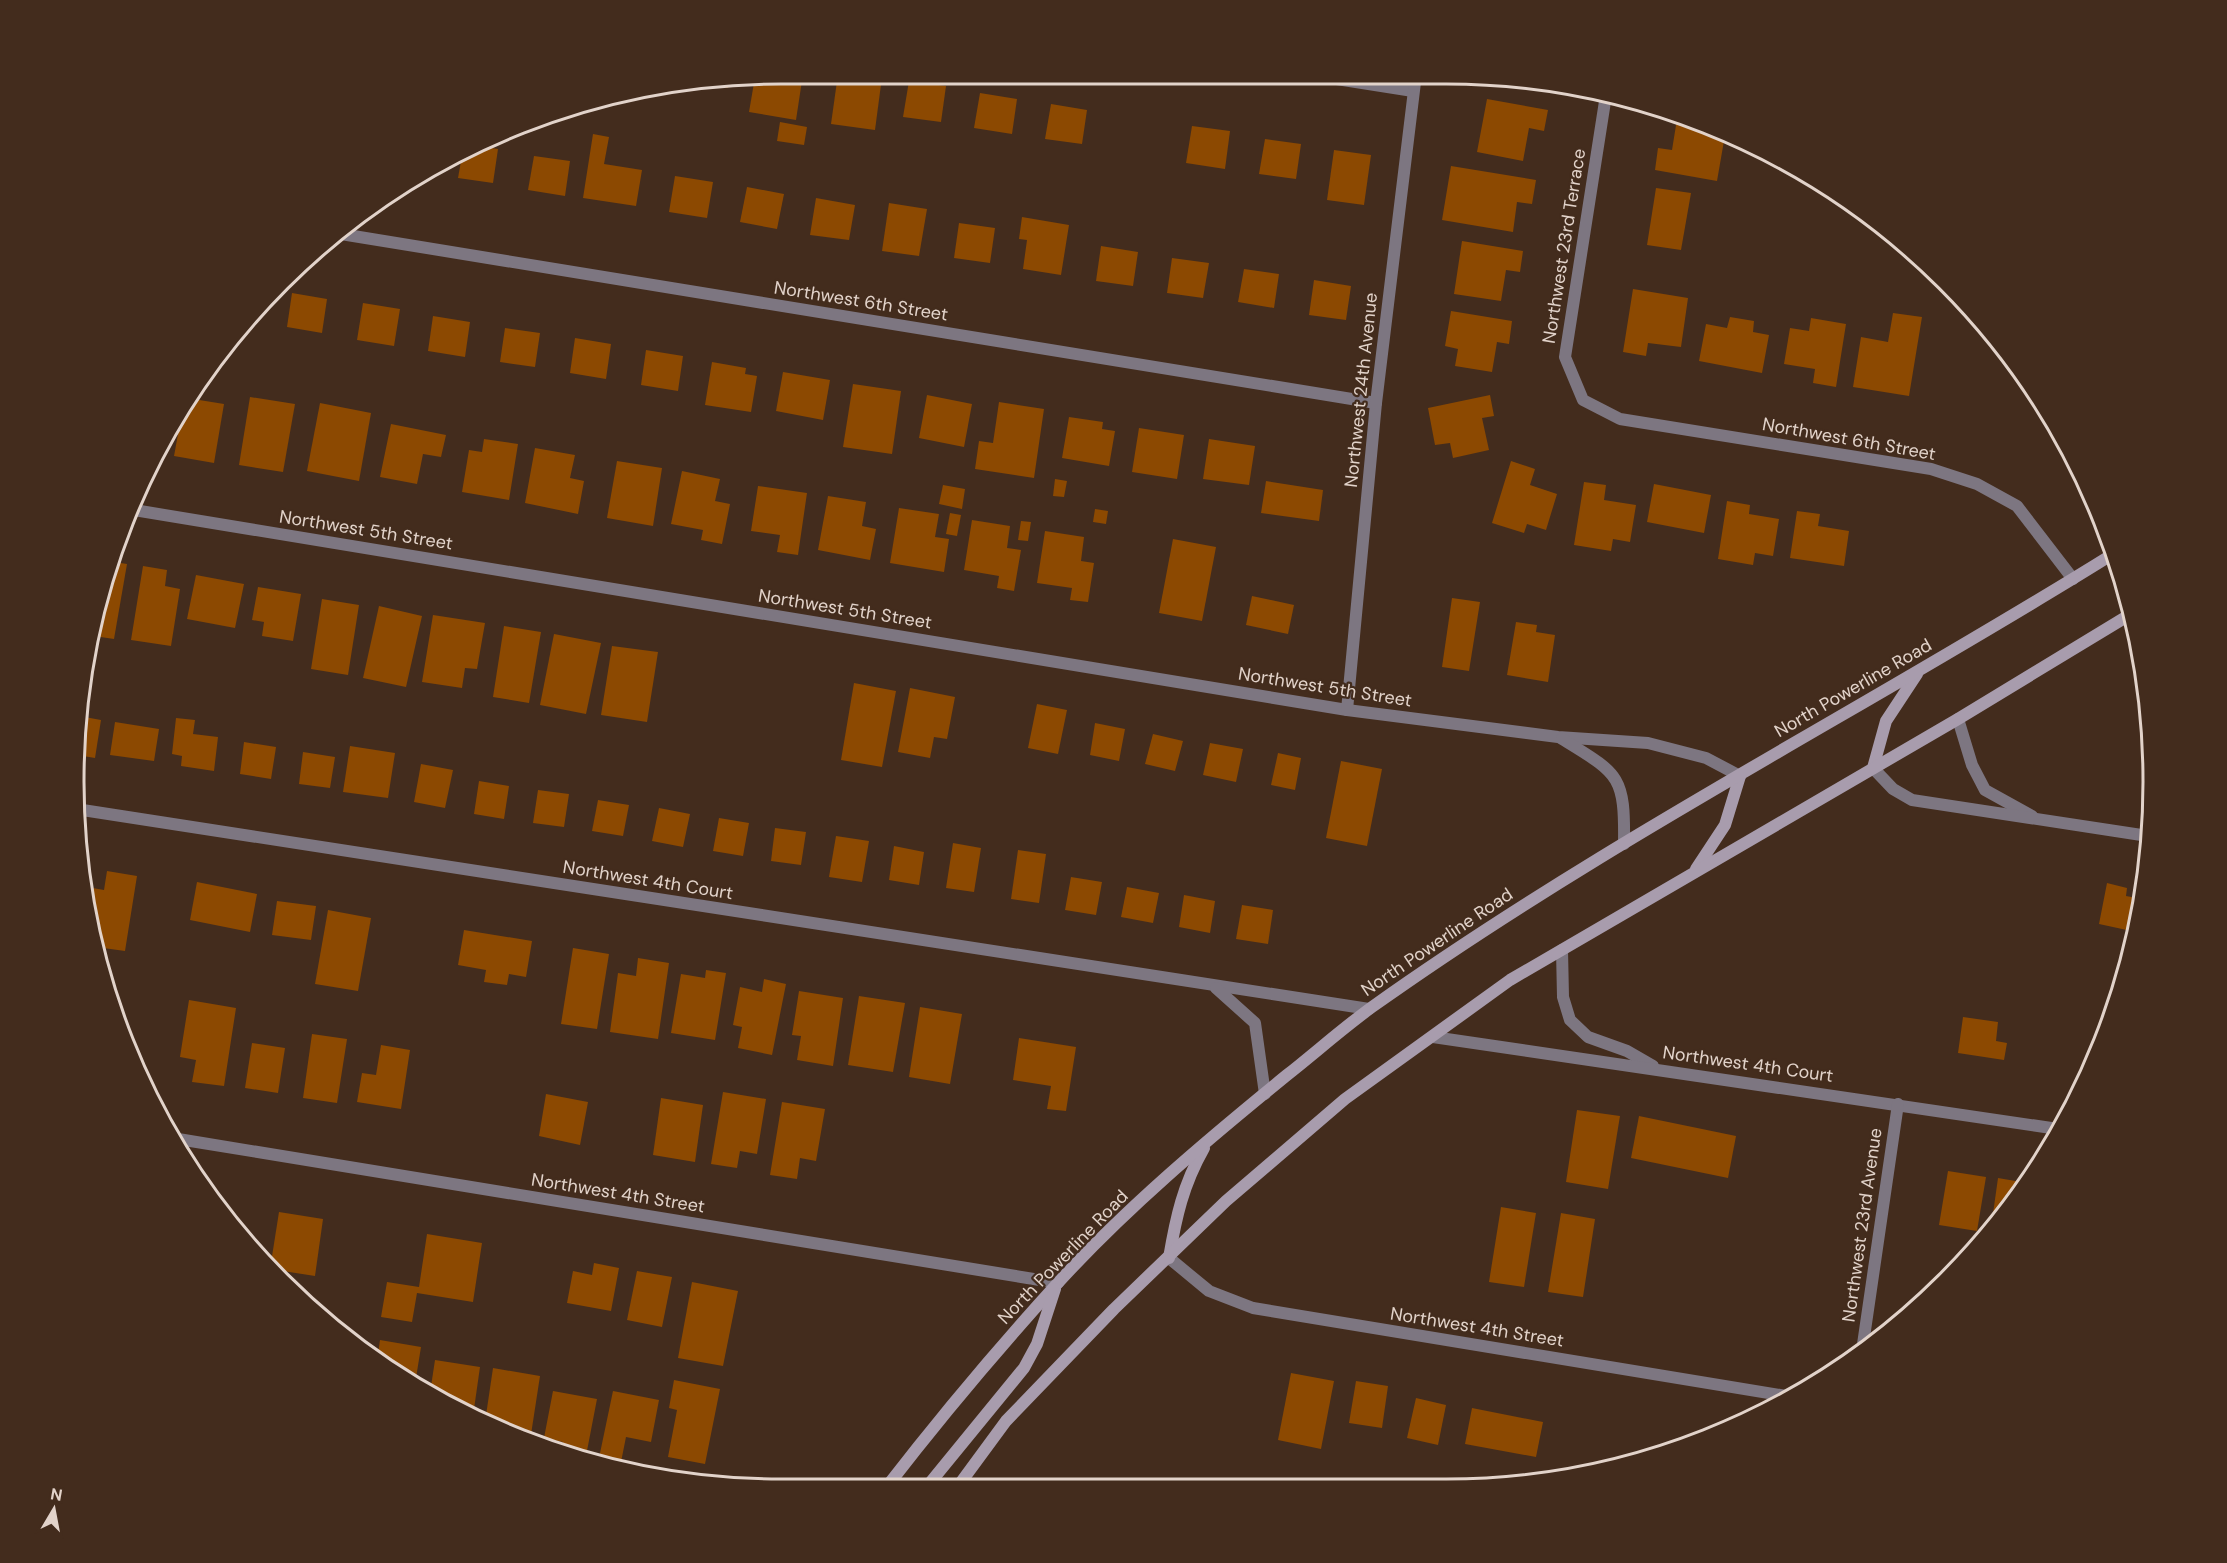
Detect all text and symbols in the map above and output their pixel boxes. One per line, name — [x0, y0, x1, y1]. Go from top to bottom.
street label: Northwest 23rd Terrace — [1537, 147, 1591, 345]
street label: Northwest 6th Street — [772, 275, 950, 327]
street label: Northwest 24th Avenue — [1339, 291, 1383, 489]
street label: Northwest 6th Street — [1760, 412, 1938, 466]
street label: Northwest 5th Street — [277, 504, 455, 556]
street label: Northwest 5th Street — [756, 583, 934, 635]
street label: North Powerline Road — [1770, 633, 1936, 743]
street label: Northwest 5th Street — [1236, 661, 1414, 713]
street label: Northwest 4th Court — [561, 855, 735, 905]
street label: North Powerline Road — [1356, 882, 1518, 1002]
street label: Northwest 4th Court — [1661, 1040, 1835, 1088]
street label: Northwest 23rd Avenue — [1836, 1126, 1888, 1324]
street label: Northwest 4th Street — [529, 1167, 707, 1219]
street label: North Powerline Road — [993, 1185, 1133, 1329]
street label: Northwest 4th Street — [1388, 1301, 1566, 1353]
north arrow — [24, 1479, 84, 1539]
text: N — [49, 1483, 64, 1506]

